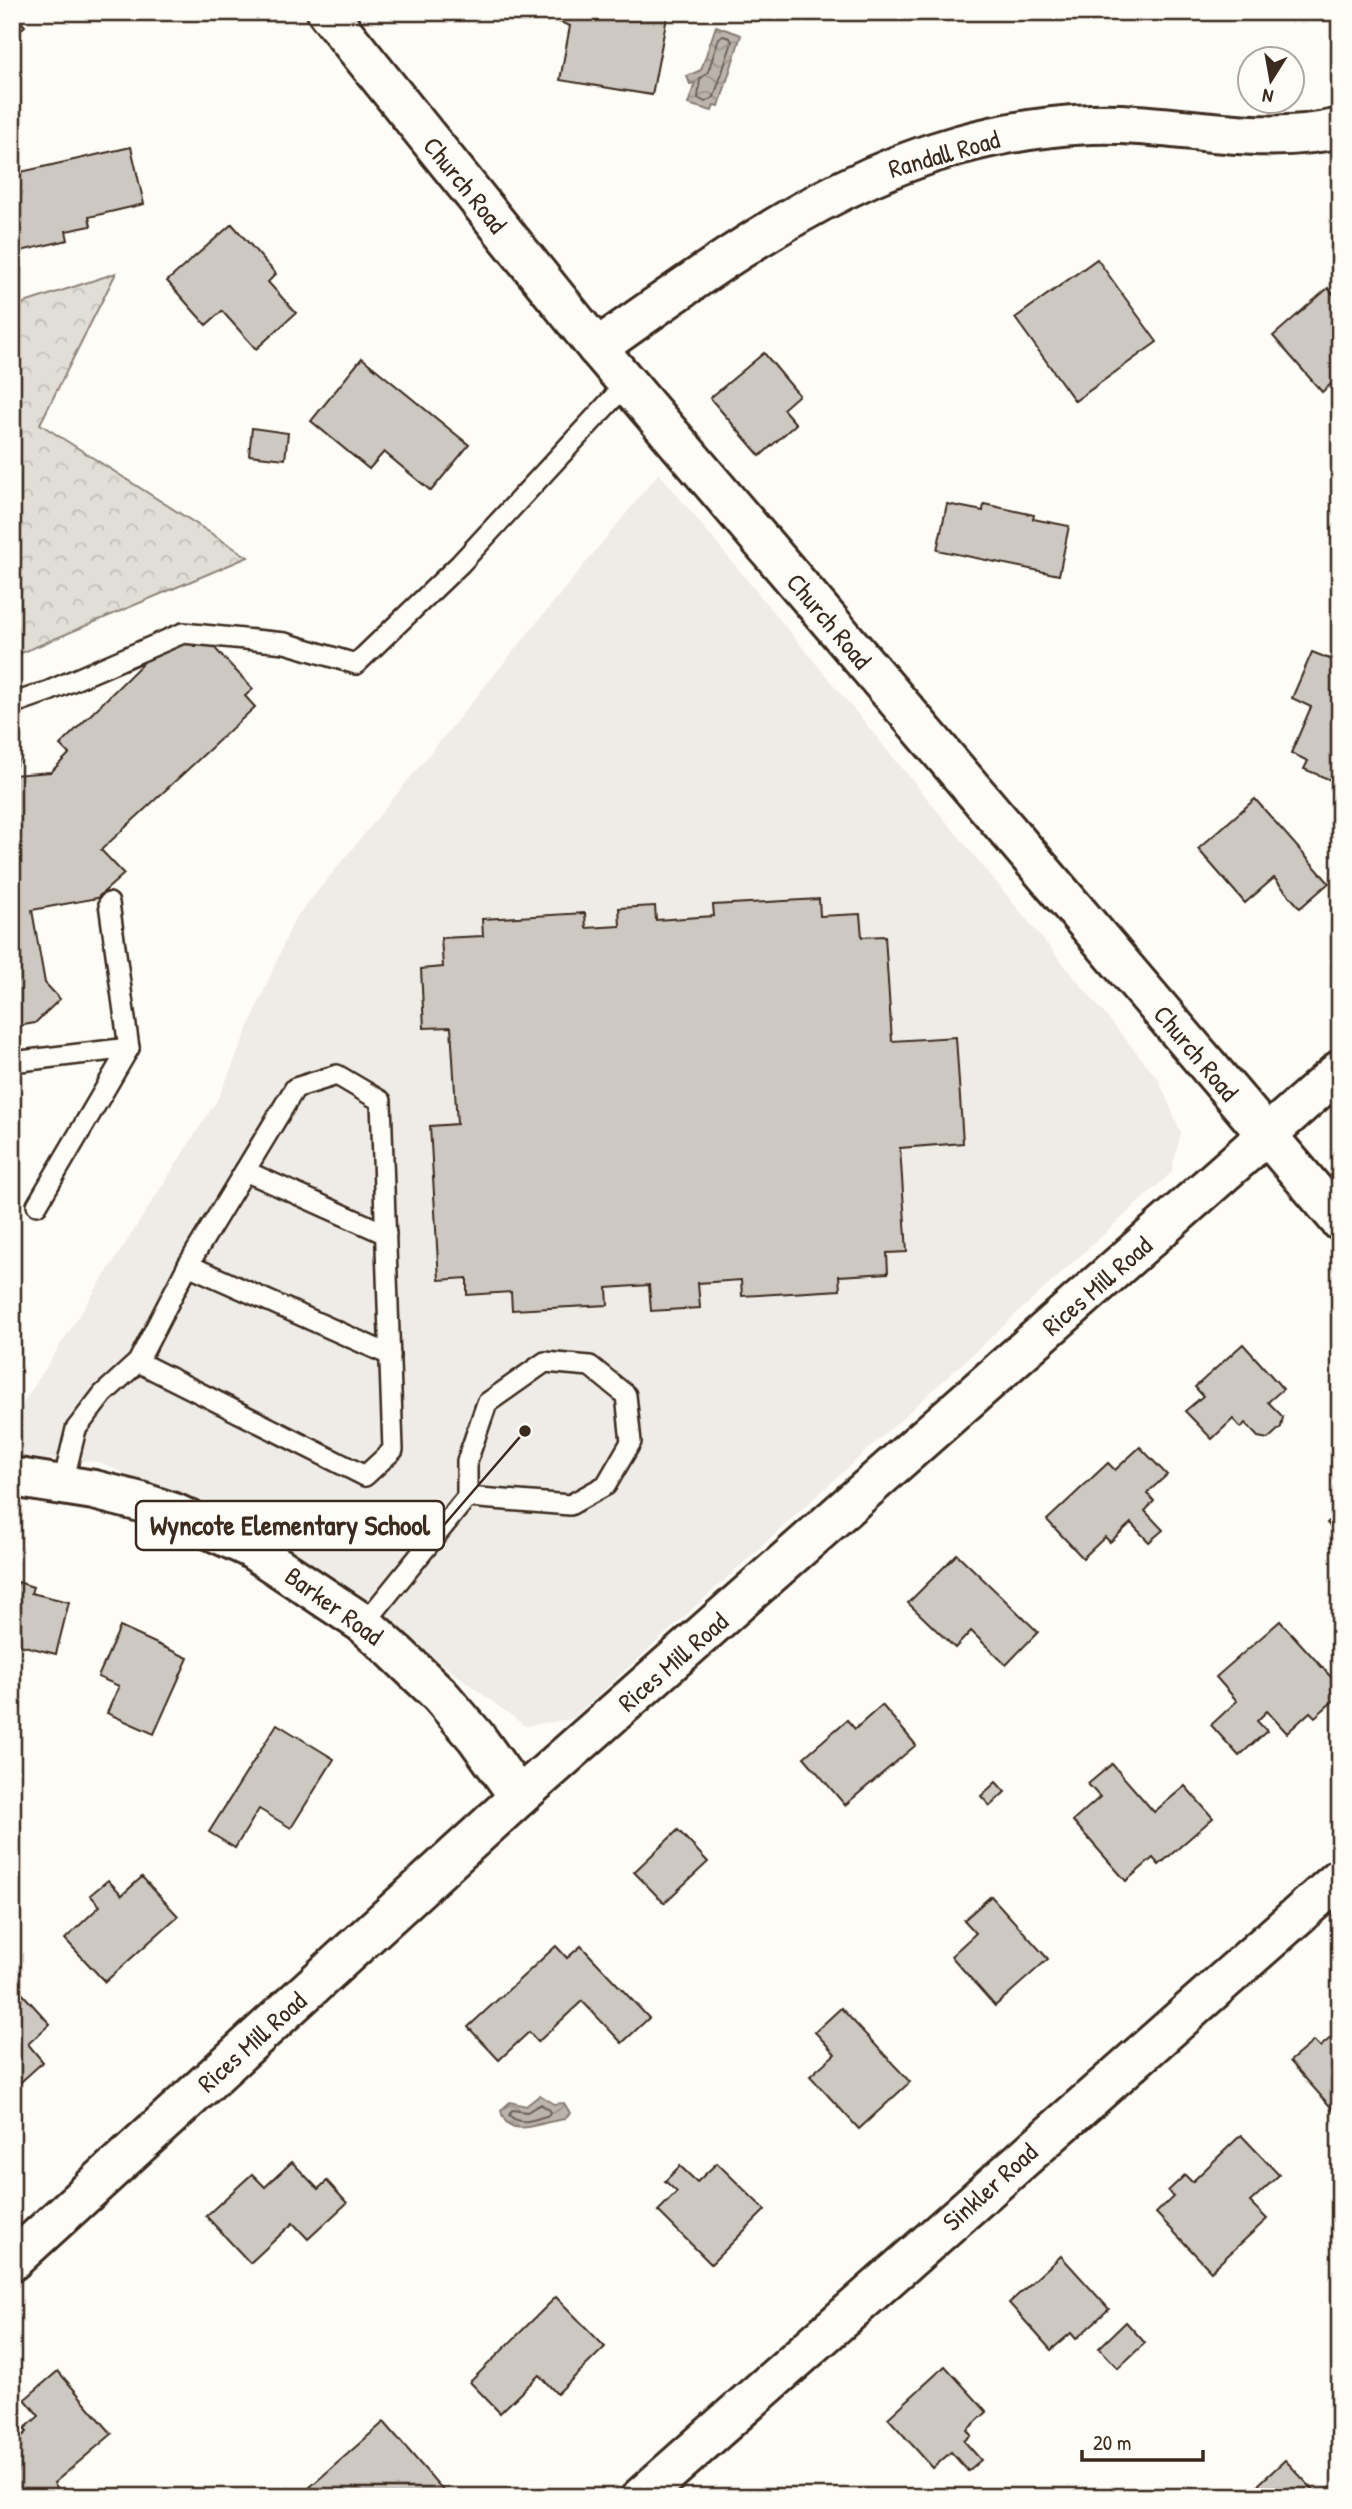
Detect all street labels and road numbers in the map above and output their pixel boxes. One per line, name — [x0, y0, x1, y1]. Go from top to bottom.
street label: Randall Road — [884, 121, 1003, 186]
street label: Church Road — [416, 129, 515, 240]
street label: Church Road — [779, 565, 880, 676]
street label: Church Road — [1146, 997, 1247, 1108]
street label: Rices Mill Road — [1034, 1228, 1159, 1343]
street label: Barker Road — [278, 1558, 390, 1653]
street label: Rices Mill Road — [610, 1604, 735, 1719]
street label: Rices Mill Road — [190, 1983, 314, 2100]
street label: Sinkler Road — [935, 2135, 1045, 2239]

